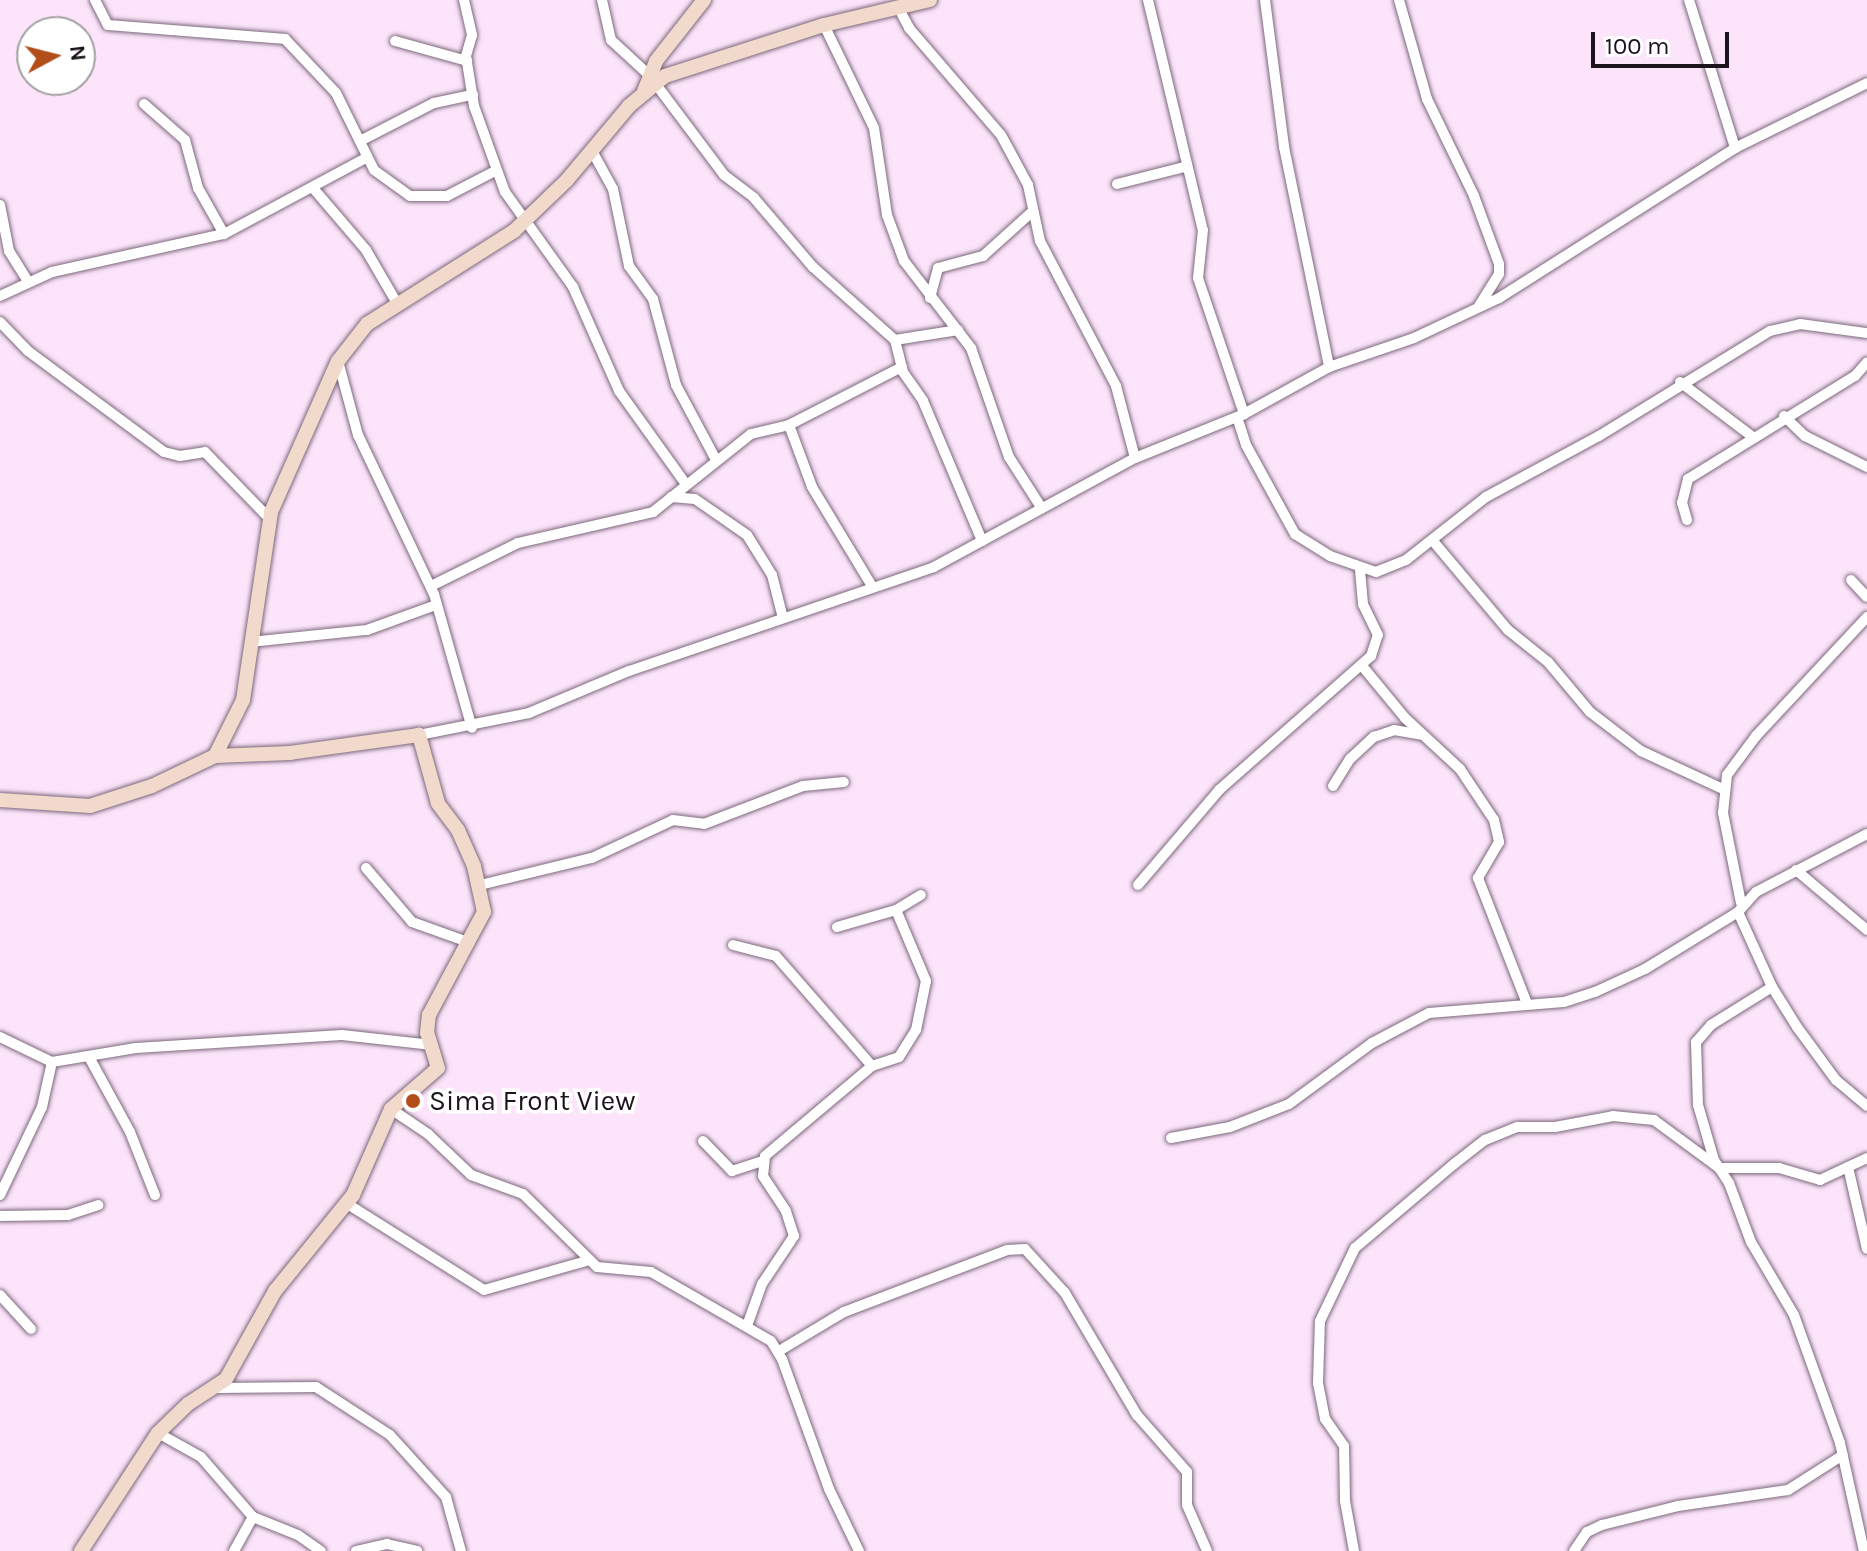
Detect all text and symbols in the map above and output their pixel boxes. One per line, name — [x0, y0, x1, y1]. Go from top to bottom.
north arrow — [16, 16, 96, 96]
scale bar — [1595, 16, 1733, 66]
text: 100 m — [1605, 32, 1670, 60]
text: N — [64, 44, 92, 63]
place label: Sima Front View — [429, 1084, 635, 1118]
marker: Sima Front View — [404, 1092, 422, 1110]

